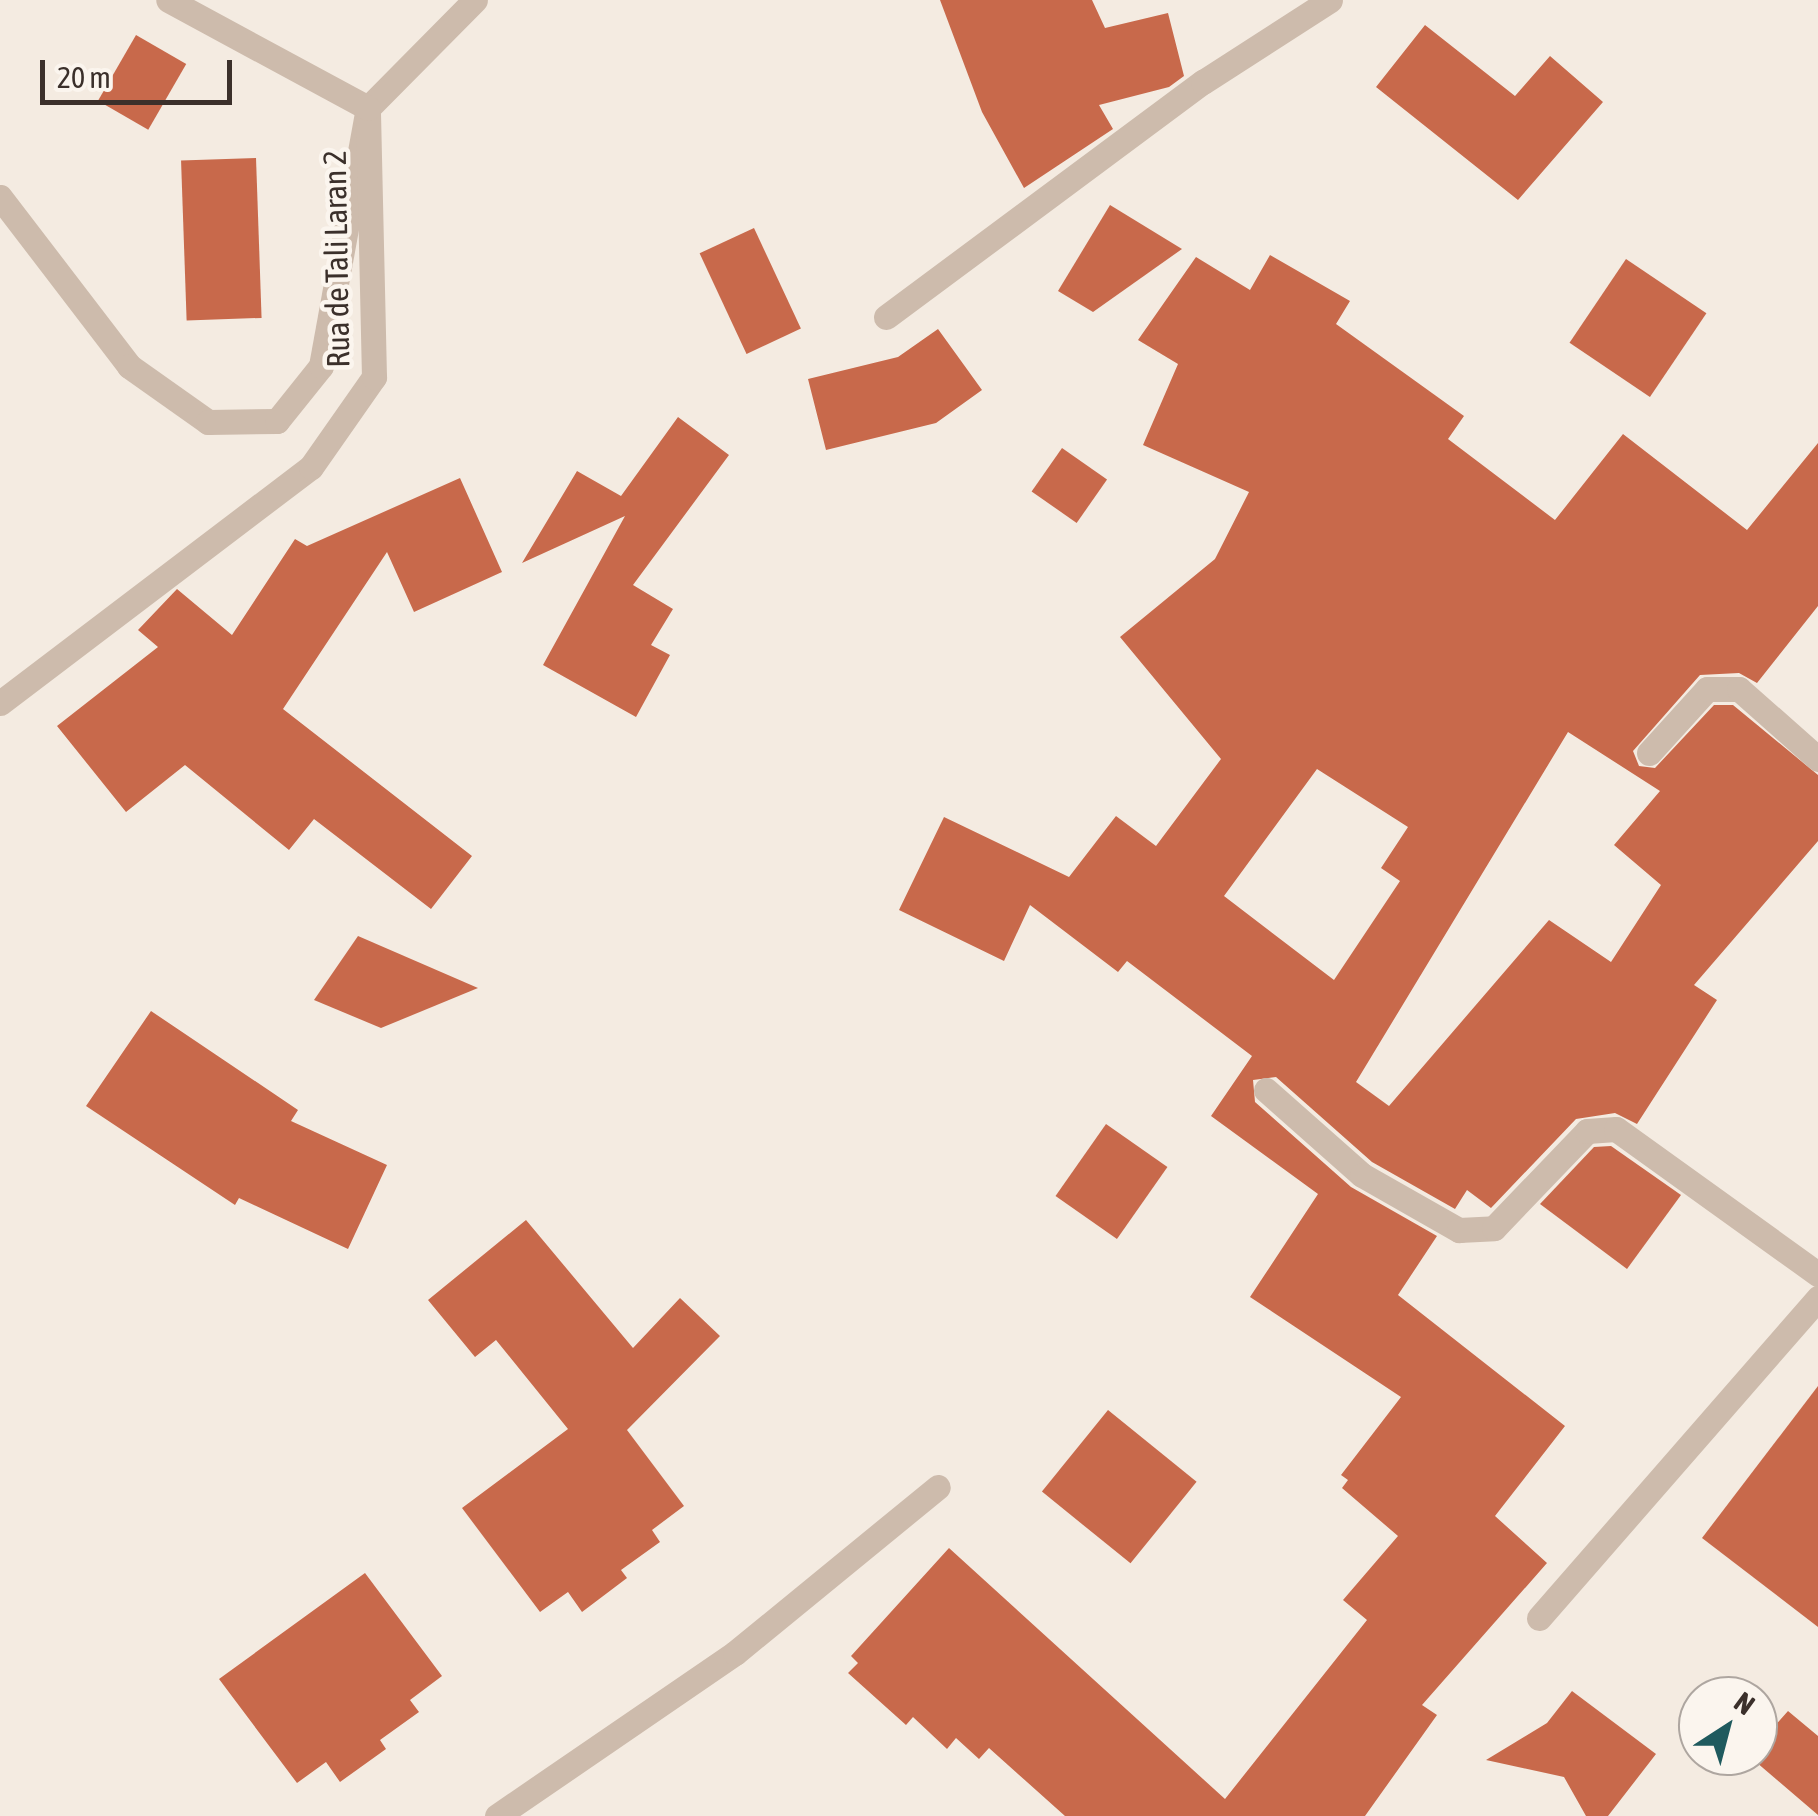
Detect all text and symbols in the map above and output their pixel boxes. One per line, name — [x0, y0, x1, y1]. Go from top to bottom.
scale bar — [45, 40, 238, 102]
text: 20 m — [57, 60, 111, 94]
street label: Rua de Tali Laran 2 — [316, 150, 358, 368]
north arrow — [1678, 1676, 1778, 1776]
text: N — [1728, 1686, 1761, 1721]

